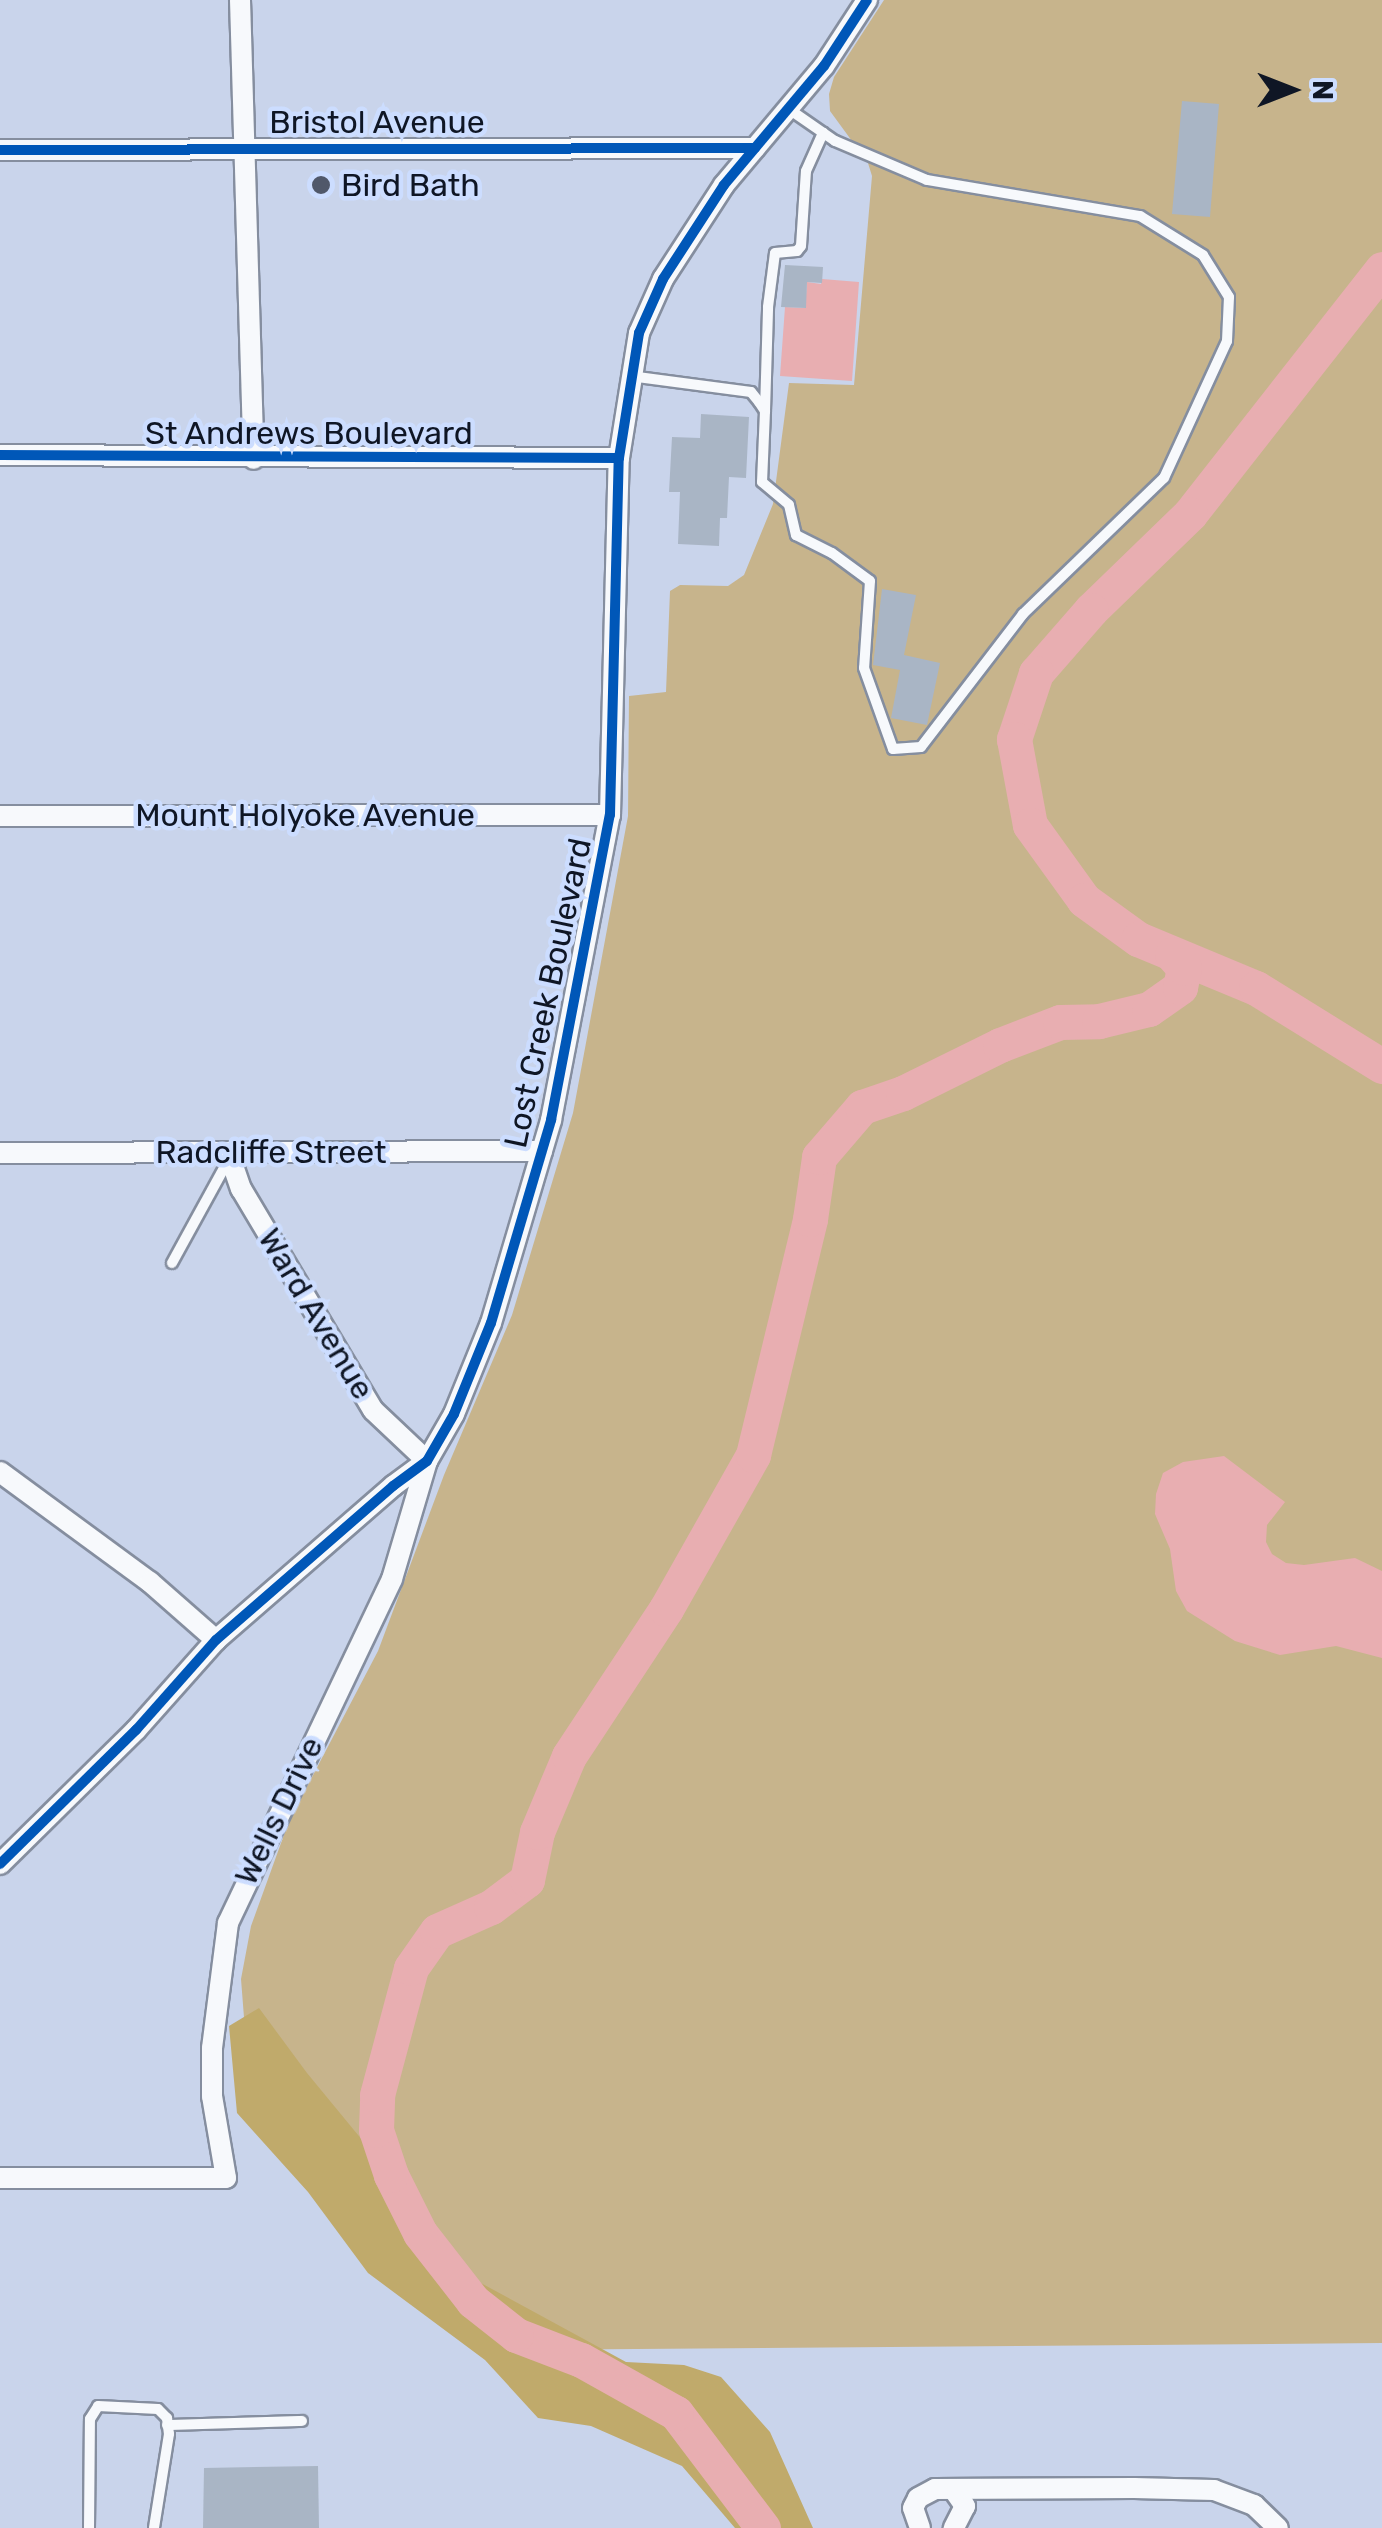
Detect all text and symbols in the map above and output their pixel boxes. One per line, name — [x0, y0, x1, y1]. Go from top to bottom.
north arrow — [1242, 40, 1342, 140]
text: N — [1306, 80, 1339, 100]
street label: Bristol Avenue — [269, 103, 485, 141]
place label: Bird Bath — [341, 166, 480, 204]
marker: Bird Bath — [310, 174, 332, 196]
street label: St Andrews Boulevard — [145, 414, 473, 452]
street label: Mount Holyoke Avenue — [135, 796, 475, 834]
street label: Lost Creek Boulevard — [496, 835, 600, 1151]
street label: Radcliffe Street — [156, 1133, 386, 1171]
street label: Ward Avenue — [250, 1221, 382, 1407]
street label: Wells Drive — [227, 1731, 331, 1891]

